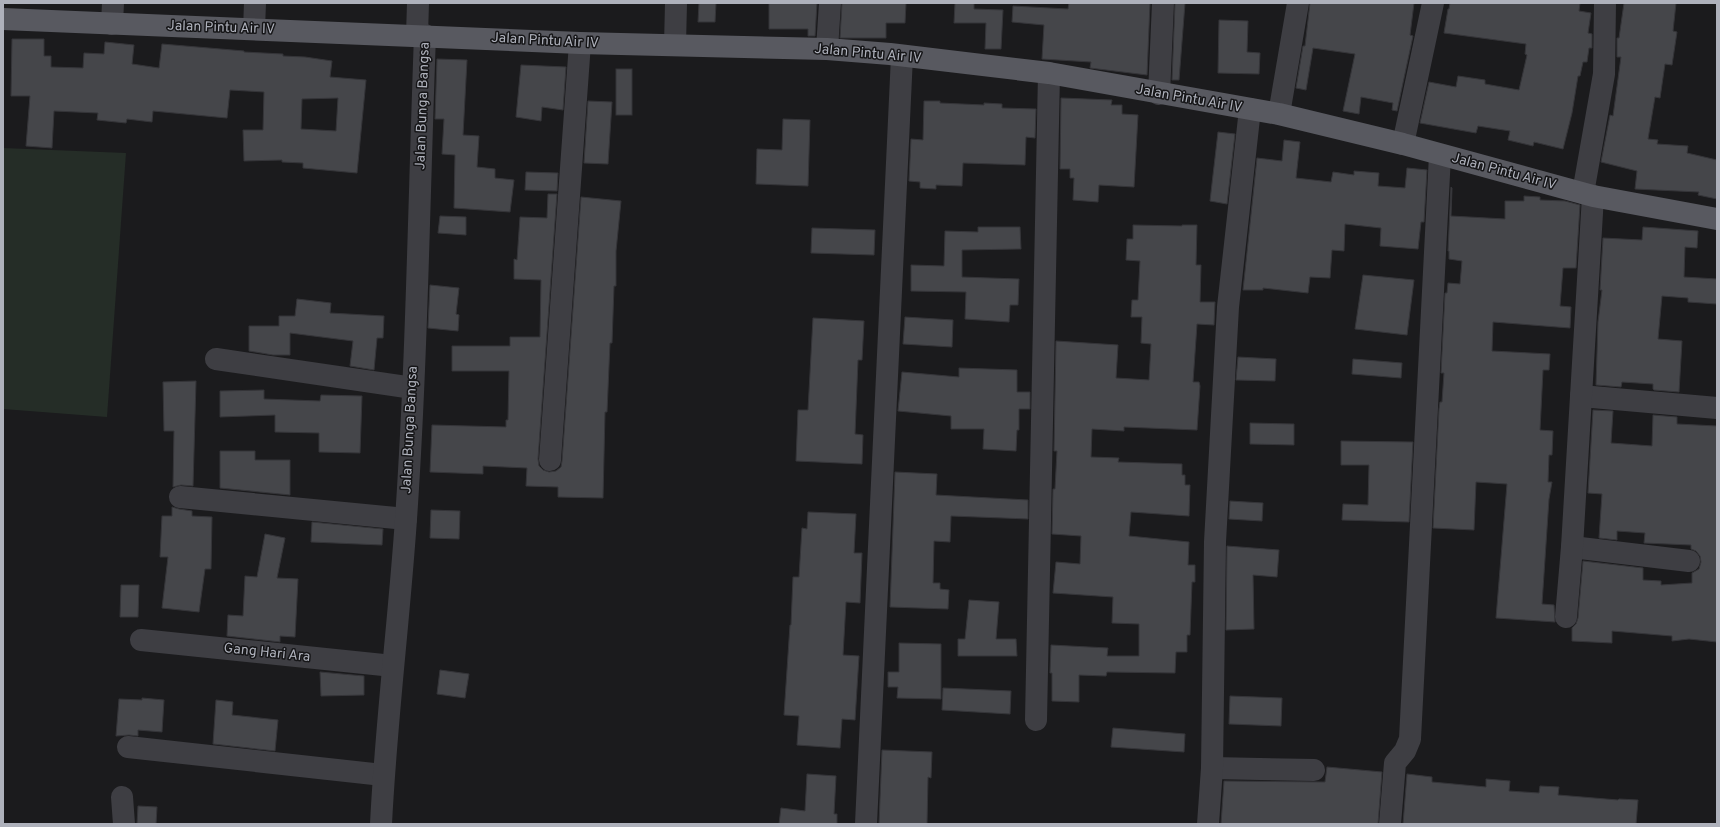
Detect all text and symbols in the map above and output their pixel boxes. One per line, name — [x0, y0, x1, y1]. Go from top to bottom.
street label: Jalan Pintu Air IV — [167, 18, 275, 38]
street label: Jalan Pintu Air IV — [491, 30, 599, 52]
street label: Jalan Pintu Air IV — [814, 41, 922, 67]
street label: Jalan Bunga Bangsa — [412, 42, 434, 170]
street label: Jalan Pintu Air IV — [1134, 81, 1244, 117]
street label: Jalan Pintu Air IV — [1450, 150, 1558, 194]
street label: Jalan Bunga Bangsa — [398, 366, 422, 494]
street label: Gang Hari Ara — [223, 640, 311, 666]

